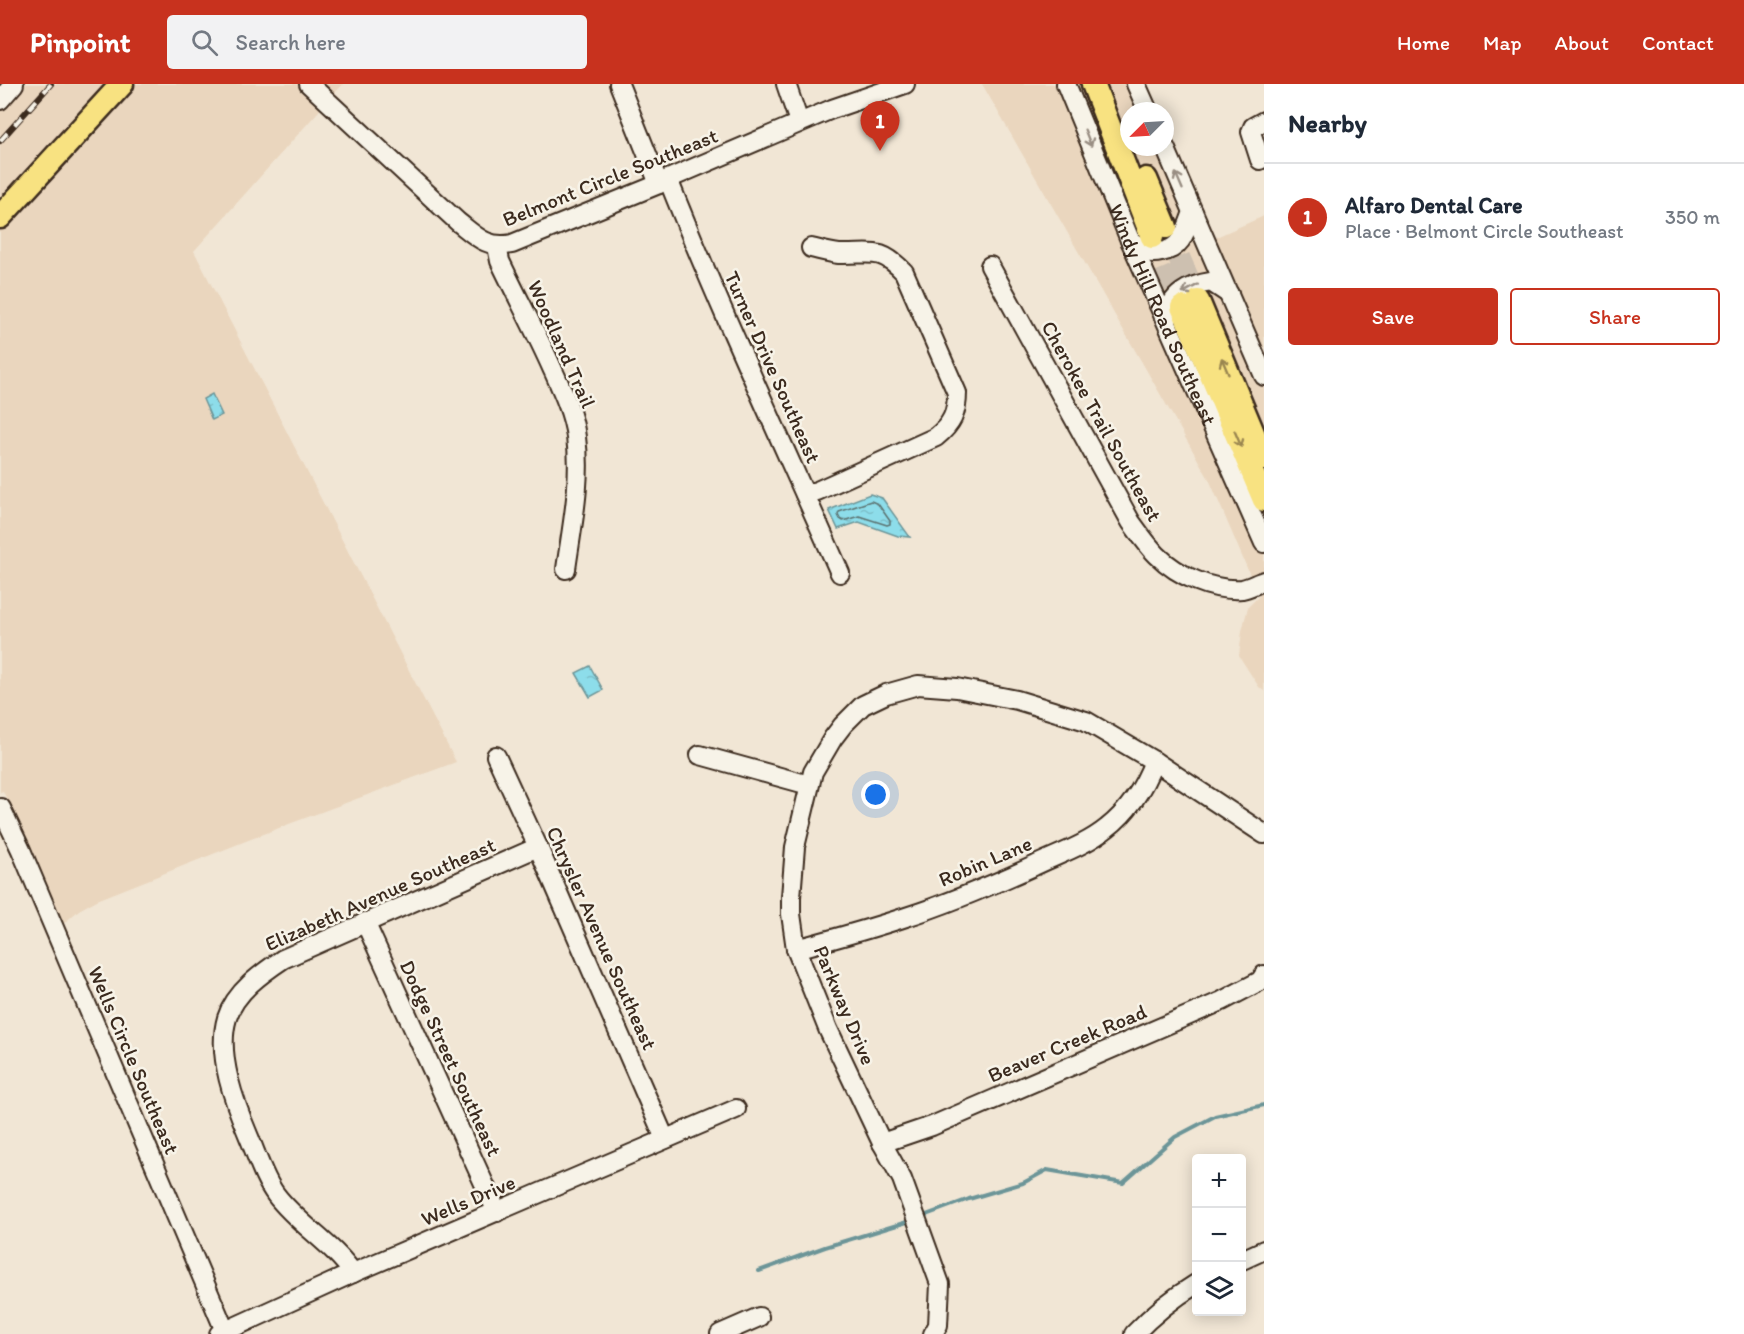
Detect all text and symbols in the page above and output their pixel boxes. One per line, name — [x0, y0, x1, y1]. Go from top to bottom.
search box — [167, 15, 587, 69]
text: Pinpoint — [30, 25, 131, 59]
icon: search — [188, 26, 221, 59]
text: Search here — [236, 29, 346, 56]
text: Home — [1397, 30, 1450, 55]
text: Map — [1483, 30, 1522, 55]
text: About — [1555, 30, 1609, 55]
text: Contact — [1642, 30, 1714, 55]
pin: 1 — [860, 101, 900, 151]
north arrow — [1120, 102, 1174, 156]
text: Nearby — [1288, 107, 1367, 139]
street label: Belmont Circle Southeast — [499, 122, 721, 232]
one-way arrow — [1083, 128, 1094, 147]
one-way arrow — [1173, 172, 1184, 190]
text: Alfaro Dental Care — [1345, 192, 1523, 219]
street label: Windy Hill Road Southeast — [1104, 200, 1223, 429]
text: 1 — [1303, 205, 1312, 229]
text: 350 m — [1665, 205, 1720, 229]
text: Place · Belmont Circle Southeast — [1345, 219, 1624, 243]
street label: Turner Drive Southeast — [719, 267, 827, 467]
street label: Woodland Trail — [523, 276, 601, 412]
one-way arrow — [1182, 283, 1199, 295]
button: Save — [1288, 288, 1498, 345]
button: Share — [1510, 288, 1720, 345]
street label: Cherokee Trail Southeast — [1036, 316, 1168, 526]
one-way arrow — [1219, 358, 1230, 376]
one-way arrow — [1233, 429, 1244, 447]
your location — [861, 780, 890, 809]
street label: Chrysler Avenue Southeast — [541, 822, 663, 1054]
street label: Robin Lane — [935, 830, 1035, 892]
street label: Elizabeth Avenue Southeast — [261, 832, 499, 956]
street label: Parkway Drive — [809, 941, 881, 1069]
street label: Dodge Street Southeast — [395, 956, 507, 1160]
street label: Wells Circle Southeast — [83, 962, 185, 1158]
street label: Beaver Creek Road — [984, 998, 1150, 1088]
map controls — [1192, 1154, 1246, 1316]
button: + — [1192, 1154, 1246, 1208]
street label: Wells Drive — [417, 1169, 519, 1231]
button: − — [1192, 1208, 1246, 1262]
button: layers — [1192, 1262, 1246, 1316]

